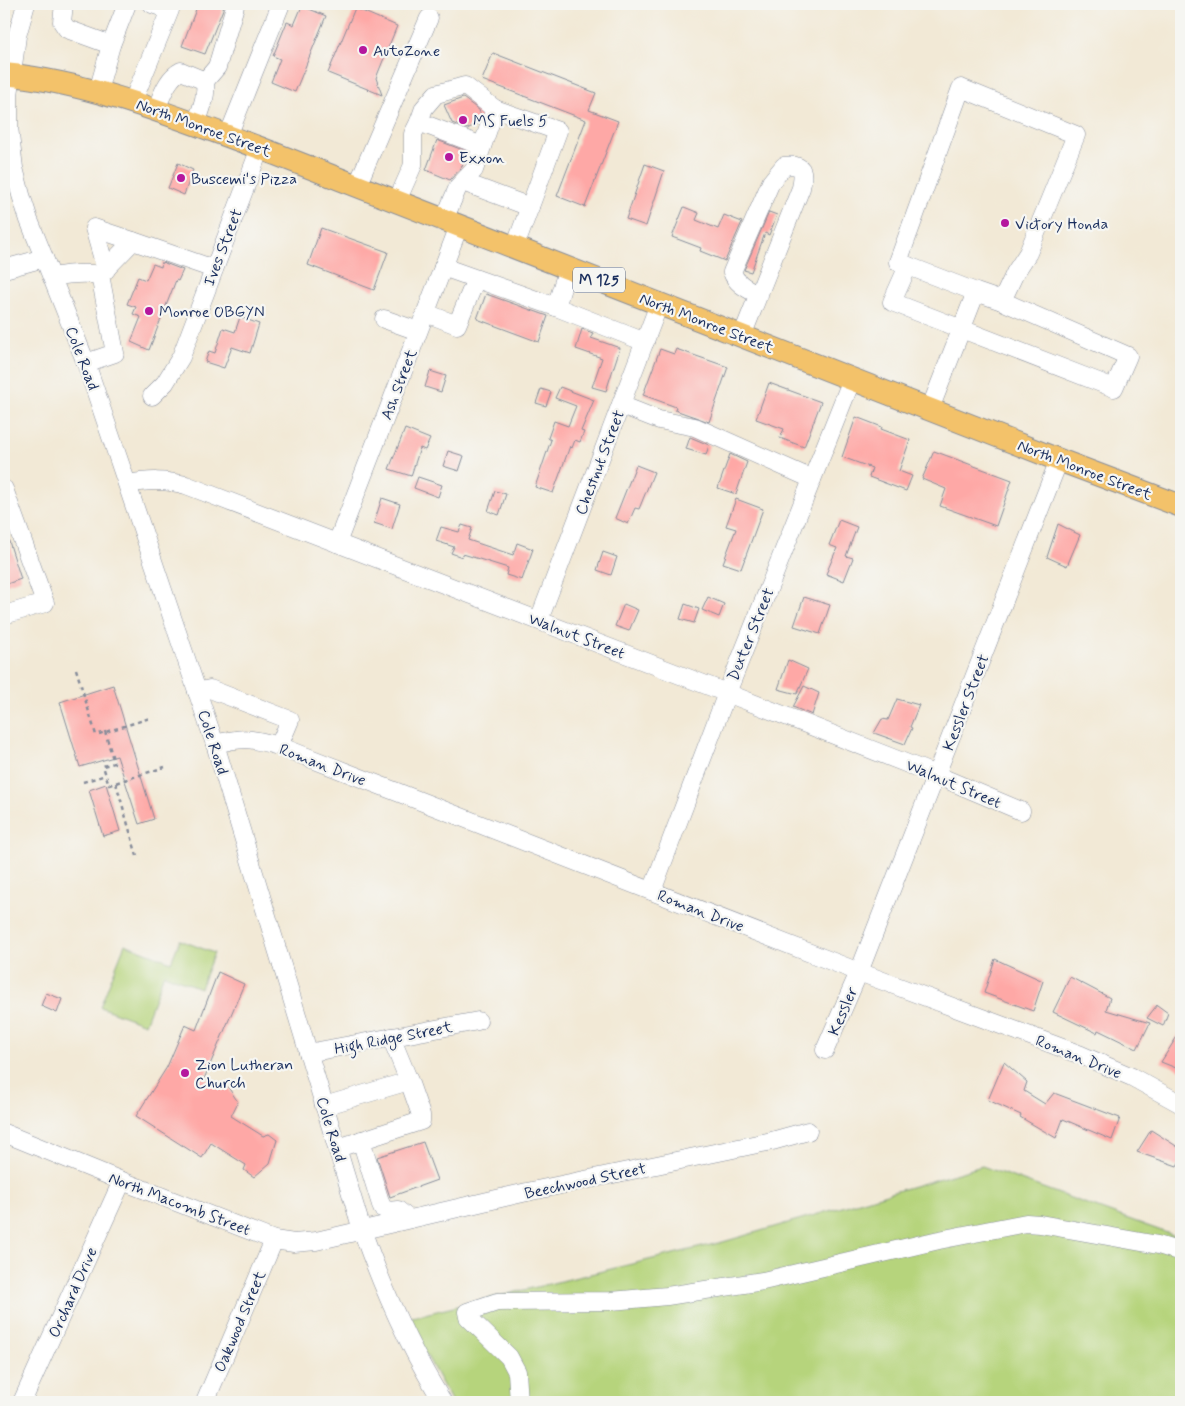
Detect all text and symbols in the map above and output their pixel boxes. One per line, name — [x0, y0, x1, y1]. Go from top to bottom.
place label: AutoZone — [373, 41, 440, 62]
marker: AutoZone — [357, 44, 369, 56]
street label: North Monroe Street — [133, 94, 274, 163]
place label: MS Fuels 5 — [473, 111, 548, 132]
marker: MS Fuels 5 — [457, 114, 469, 126]
place label: Exxon — [459, 148, 505, 169]
marker: Exxon — [443, 151, 455, 163]
place label: Buscemi's Pizza — [191, 169, 297, 190]
marker: Buscemi's Pizza — [175, 172, 187, 184]
street label: Ives Street — [199, 205, 248, 289]
place label: Victory Honda — [1015, 214, 1108, 235]
marker: Victory Honda — [999, 217, 1011, 229]
road number: M 125 — [573, 268, 625, 292]
street label: North Monroe Street — [636, 288, 777, 359]
place label: Monroe OBGYN — [159, 302, 265, 323]
marker: Monroe OBGYN — [143, 305, 155, 317]
street label: Cole Road — [60, 324, 103, 394]
street label: Ash Street — [376, 346, 423, 423]
street label: Chestnut Street — [571, 407, 630, 518]
street label: North Monroe Street — [1014, 435, 1155, 506]
street label: Dexter Street — [723, 585, 780, 684]
street label: Walnut Street — [525, 608, 628, 664]
street label: Kessler Street — [938, 651, 995, 754]
street label: Cole Road — [192, 707, 233, 778]
street label: Roman Drive — [276, 739, 369, 792]
street label: Walnut Street — [903, 755, 1004, 814]
street label: Roman Drive — [654, 885, 747, 938]
street label: Kessler — [824, 984, 863, 1039]
street label: High Ridge Street — [333, 1017, 455, 1061]
street label: Roman Drive — [1032, 1031, 1125, 1084]
place label: Zion Lutheran Church — [195, 1055, 293, 1094]
marker: Zion Lutheran Church — [179, 1067, 191, 1079]
street label: Cole Road — [311, 1094, 350, 1164]
street label: Beechwood Street — [523, 1158, 649, 1205]
street label: North Macomb Street — [106, 1168, 253, 1241]
street label: Orchard Drive — [44, 1244, 103, 1341]
street label: Oakwood Street — [210, 1267, 271, 1375]

